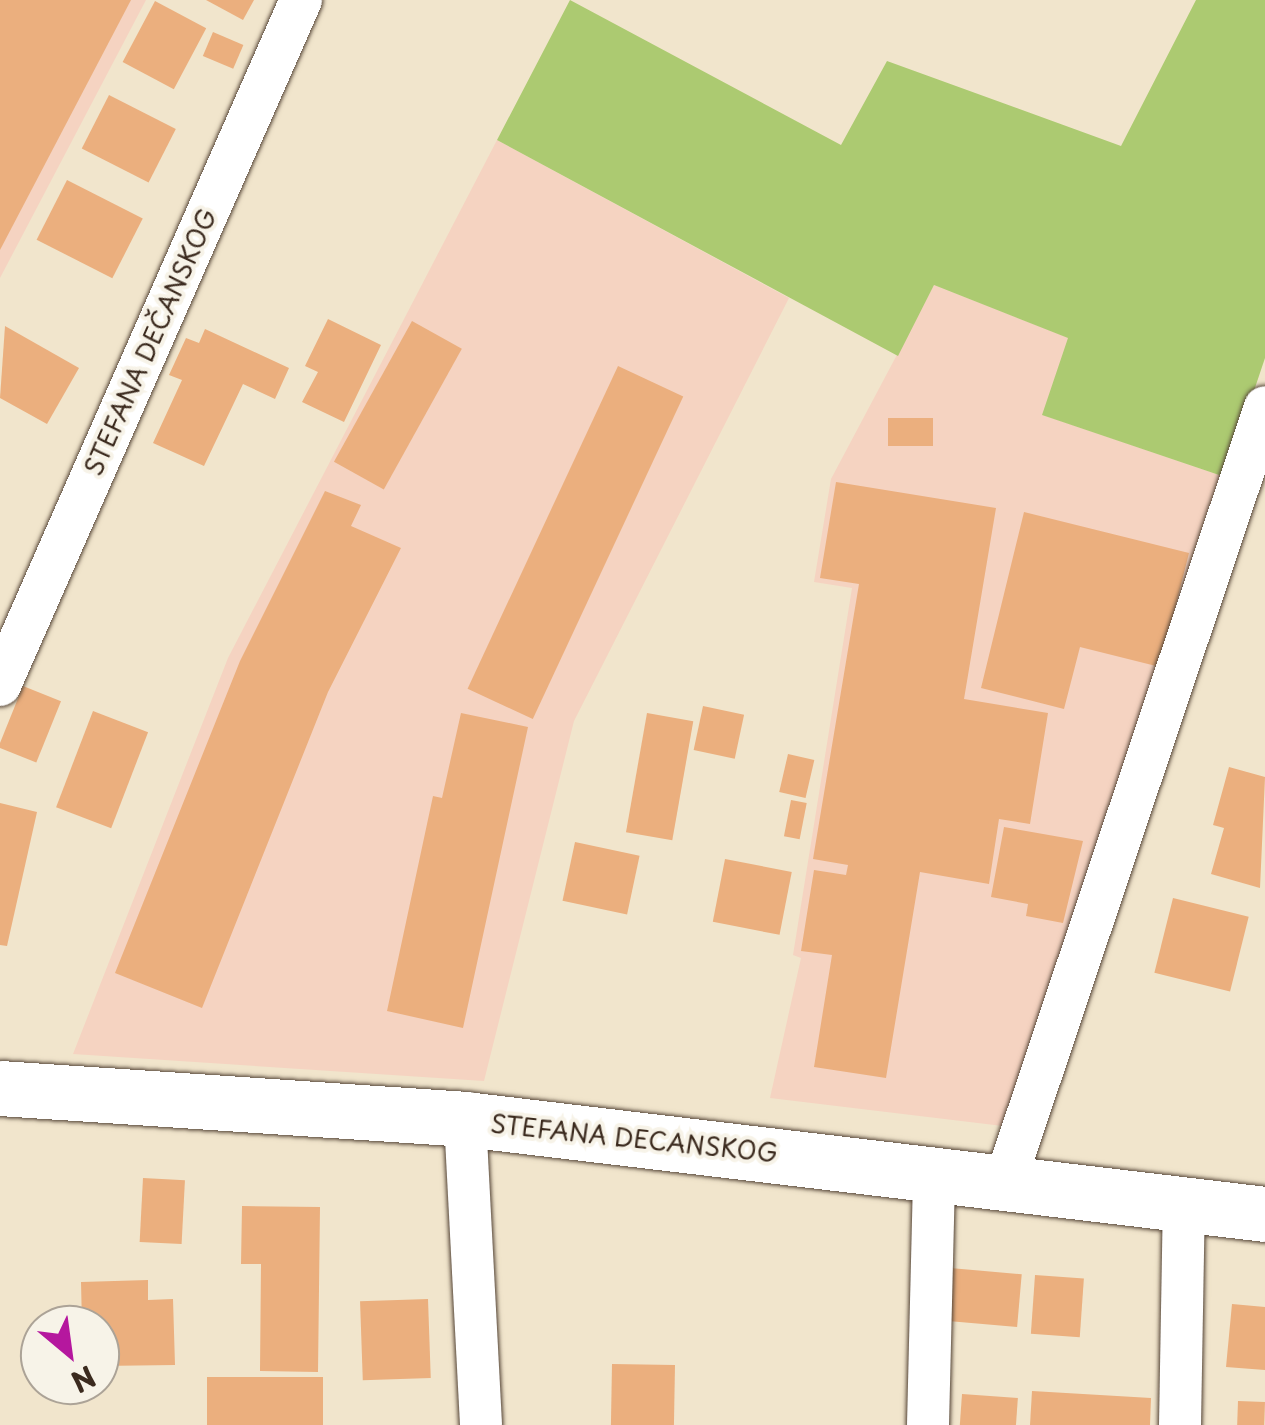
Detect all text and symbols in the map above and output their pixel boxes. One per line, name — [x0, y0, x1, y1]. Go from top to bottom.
street label: STEFANA DEČANSKOG — [77, 202, 223, 482]
street label: STEFANA DECANSKOG — [487, 1108, 781, 1168]
north arrow — [20, 1305, 120, 1405]
text: N — [64, 1356, 104, 1404]

